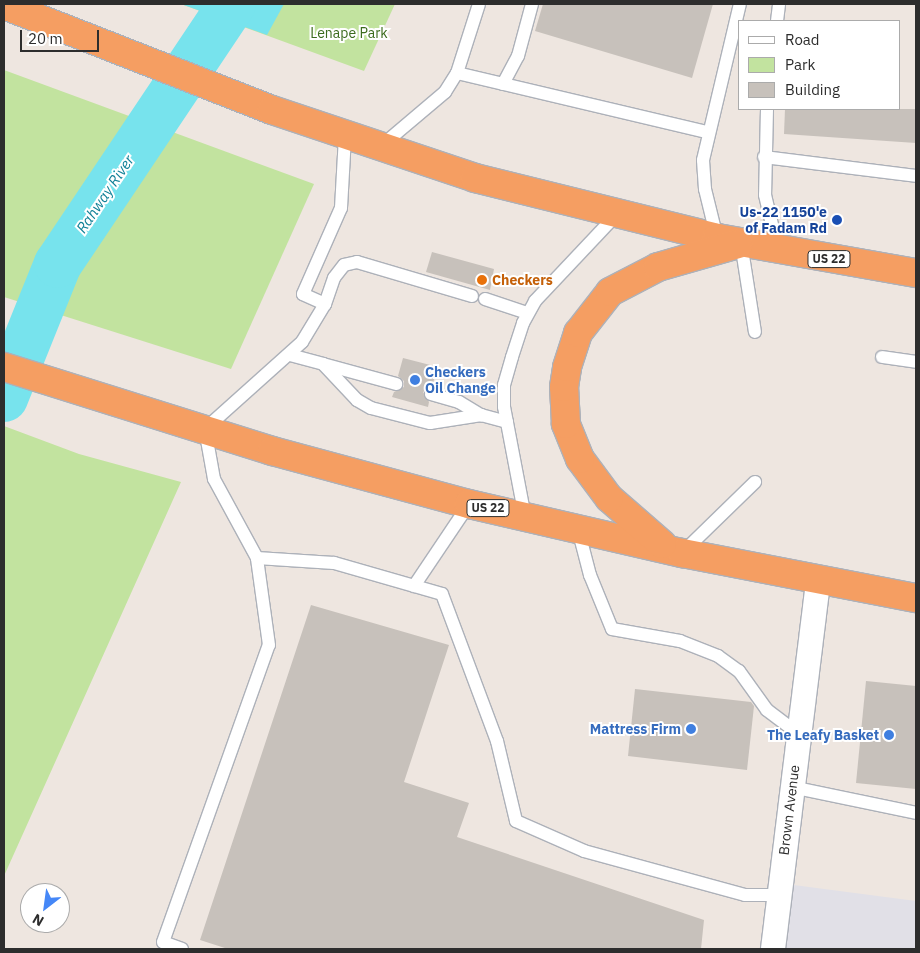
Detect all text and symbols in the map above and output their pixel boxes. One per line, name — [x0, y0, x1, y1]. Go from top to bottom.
scale bar — [22, 20, 101, 52]
legend — [738, 20, 900, 110]
park label: Lenape Park — [310, 25, 388, 41]
text: 20 m — [28, 29, 63, 48]
text: Road — [785, 30, 820, 49]
text: Park — [785, 55, 815, 74]
text: Building — [785, 80, 840, 99]
water label: Rahway River — [72, 152, 138, 236]
place label: Us-22 1150'e of Fadam Rd — [740, 204, 827, 236]
marker: Us-22 1150'e of Fadam Rd — [831, 214, 843, 226]
road number: US 22 — [806, 250, 852, 268]
place label: Checkers — [492, 272, 553, 288]
marker: Checkers — [476, 274, 488, 286]
place label: Checkers Oil Change — [425, 364, 496, 397]
marker: Checkers Oil Change — [409, 374, 421, 386]
road number: US 22 — [466, 498, 510, 518]
place label: Mattress Firm — [590, 721, 681, 737]
marker: Mattress Firm — [685, 723, 697, 735]
place label: The Leafy Basket — [767, 727, 879, 743]
marker: The Leafy Basket — [883, 729, 895, 741]
street label: Brown Avenue — [775, 764, 803, 856]
north arrow — [20, 883, 70, 933]
text: N — [29, 910, 47, 930]

